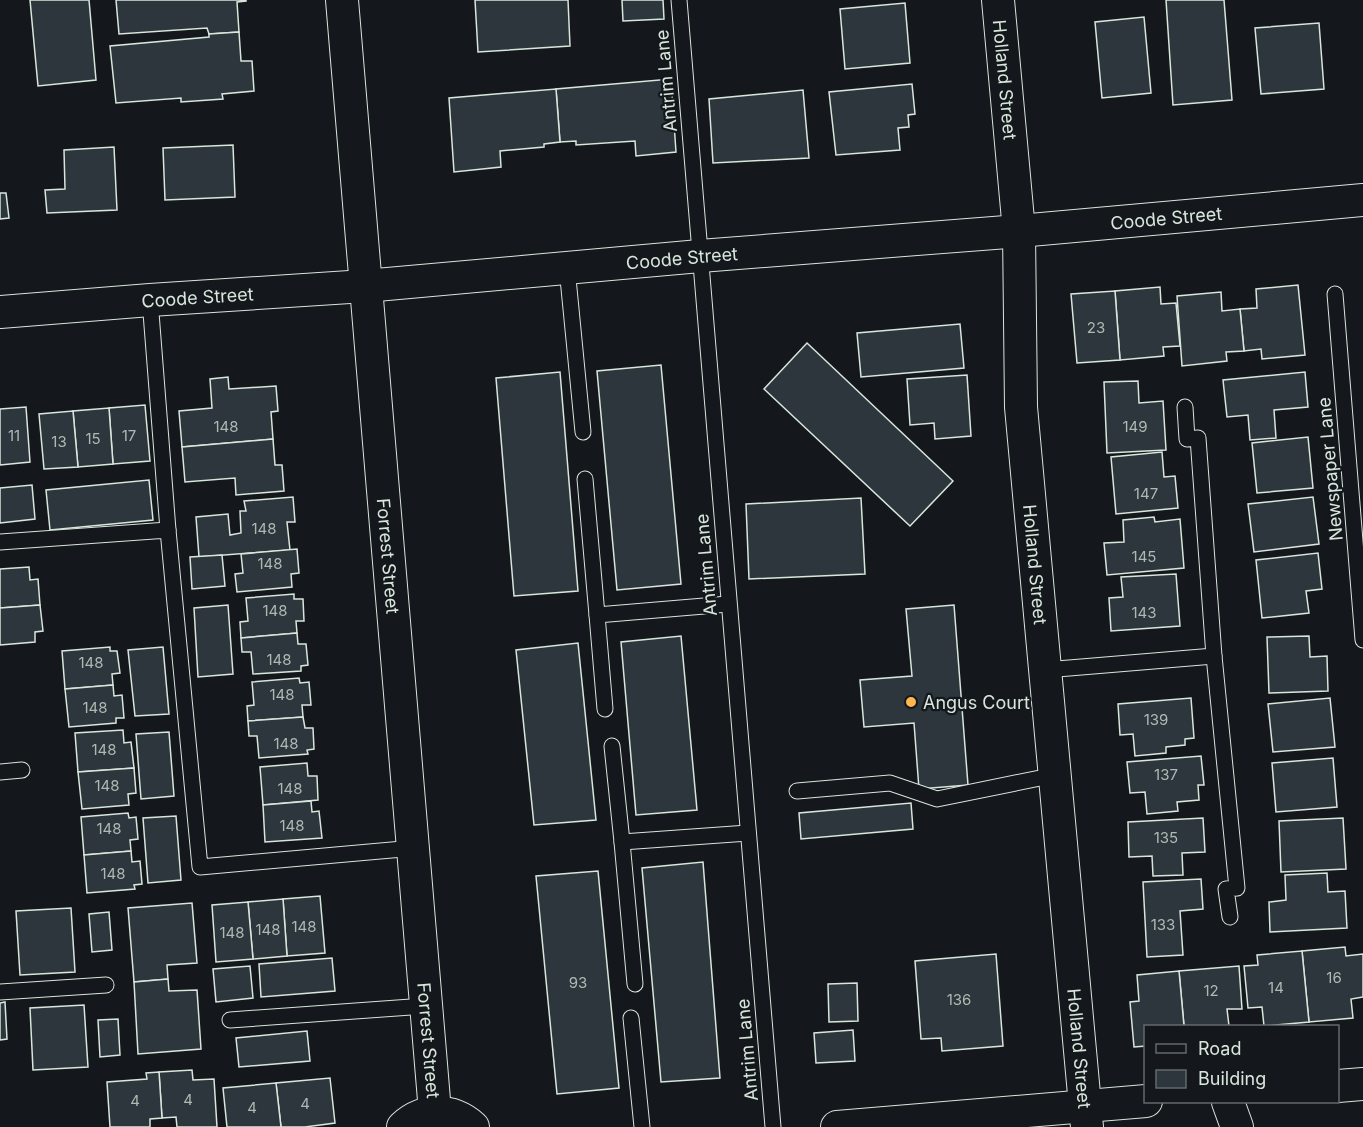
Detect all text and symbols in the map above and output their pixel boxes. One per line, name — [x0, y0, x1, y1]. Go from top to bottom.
street label: Holland Street — [989, 19, 1021, 141]
street label: Antrim Lane — [651, 29, 681, 133]
street label: Coode Street — [1109, 202, 1223, 233]
street label: Coode Street — [625, 243, 739, 273]
street label: Coode Street — [141, 283, 254, 311]
house number: 23 — [1087, 318, 1105, 337]
street label: Newspaper Lane — [1313, 396, 1347, 542]
house number: 148 — [213, 417, 239, 436]
house number: 149 — [1122, 417, 1148, 436]
house number: 11 — [8, 426, 20, 445]
house number: 17 — [122, 426, 136, 445]
house number: 15 — [85, 429, 101, 448]
house number: 13 — [51, 432, 67, 451]
house number: 147 — [1134, 484, 1158, 503]
street label: Forrest Street — [373, 497, 404, 615]
street label: Holland Street — [1019, 503, 1051, 625]
street label: Antrim Lane — [691, 513, 721, 617]
house number: 148 — [251, 519, 277, 538]
house number: 145 — [1132, 547, 1156, 566]
house number: 148 — [257, 554, 283, 573]
house number: 148 — [262, 601, 288, 620]
house number: 143 — [1131, 603, 1157, 622]
house number: 148 — [266, 650, 292, 669]
house number: 148 — [78, 653, 104, 672]
house number: 148 — [269, 685, 295, 704]
place label: Angus Court — [923, 692, 1030, 713]
marker: Angus Court — [904, 695, 918, 709]
house number: 148 — [82, 698, 108, 717]
house number: 139 — [1144, 710, 1168, 729]
house number: 148 — [273, 734, 299, 753]
house number: 148 — [91, 740, 117, 759]
house number: 137 — [1154, 765, 1178, 784]
house number: 148 — [94, 776, 120, 795]
house number: 148 — [277, 779, 303, 798]
house number: 148 — [279, 816, 305, 835]
house number: 148 — [96, 819, 122, 838]
house number: 135 — [1154, 828, 1178, 847]
house number: 148 — [100, 864, 126, 883]
house number: 133 — [1151, 915, 1175, 934]
house number: 148 — [291, 917, 317, 936]
house number: 148 — [255, 920, 281, 939]
house number: 148 — [219, 923, 245, 942]
house number: 16 — [1326, 968, 1342, 987]
house number: 93 — [569, 973, 587, 992]
house number: 14 — [1268, 978, 1284, 997]
house number: 12 — [1203, 981, 1219, 1000]
street label: Forrest Street — [414, 982, 444, 1099]
street label: Holland Street — [1064, 987, 1096, 1109]
house number: 136 — [947, 990, 971, 1009]
street label: Antrim Lane — [732, 998, 762, 1102]
legend — [1144, 1025, 1339, 1103]
text: Road — [1198, 1038, 1241, 1059]
text: Building — [1198, 1068, 1266, 1089]
house number: 4 — [183, 1090, 193, 1109]
house number: 4 — [130, 1091, 140, 1110]
house number: 4 — [300, 1094, 310, 1113]
house number: 4 — [247, 1098, 257, 1117]

